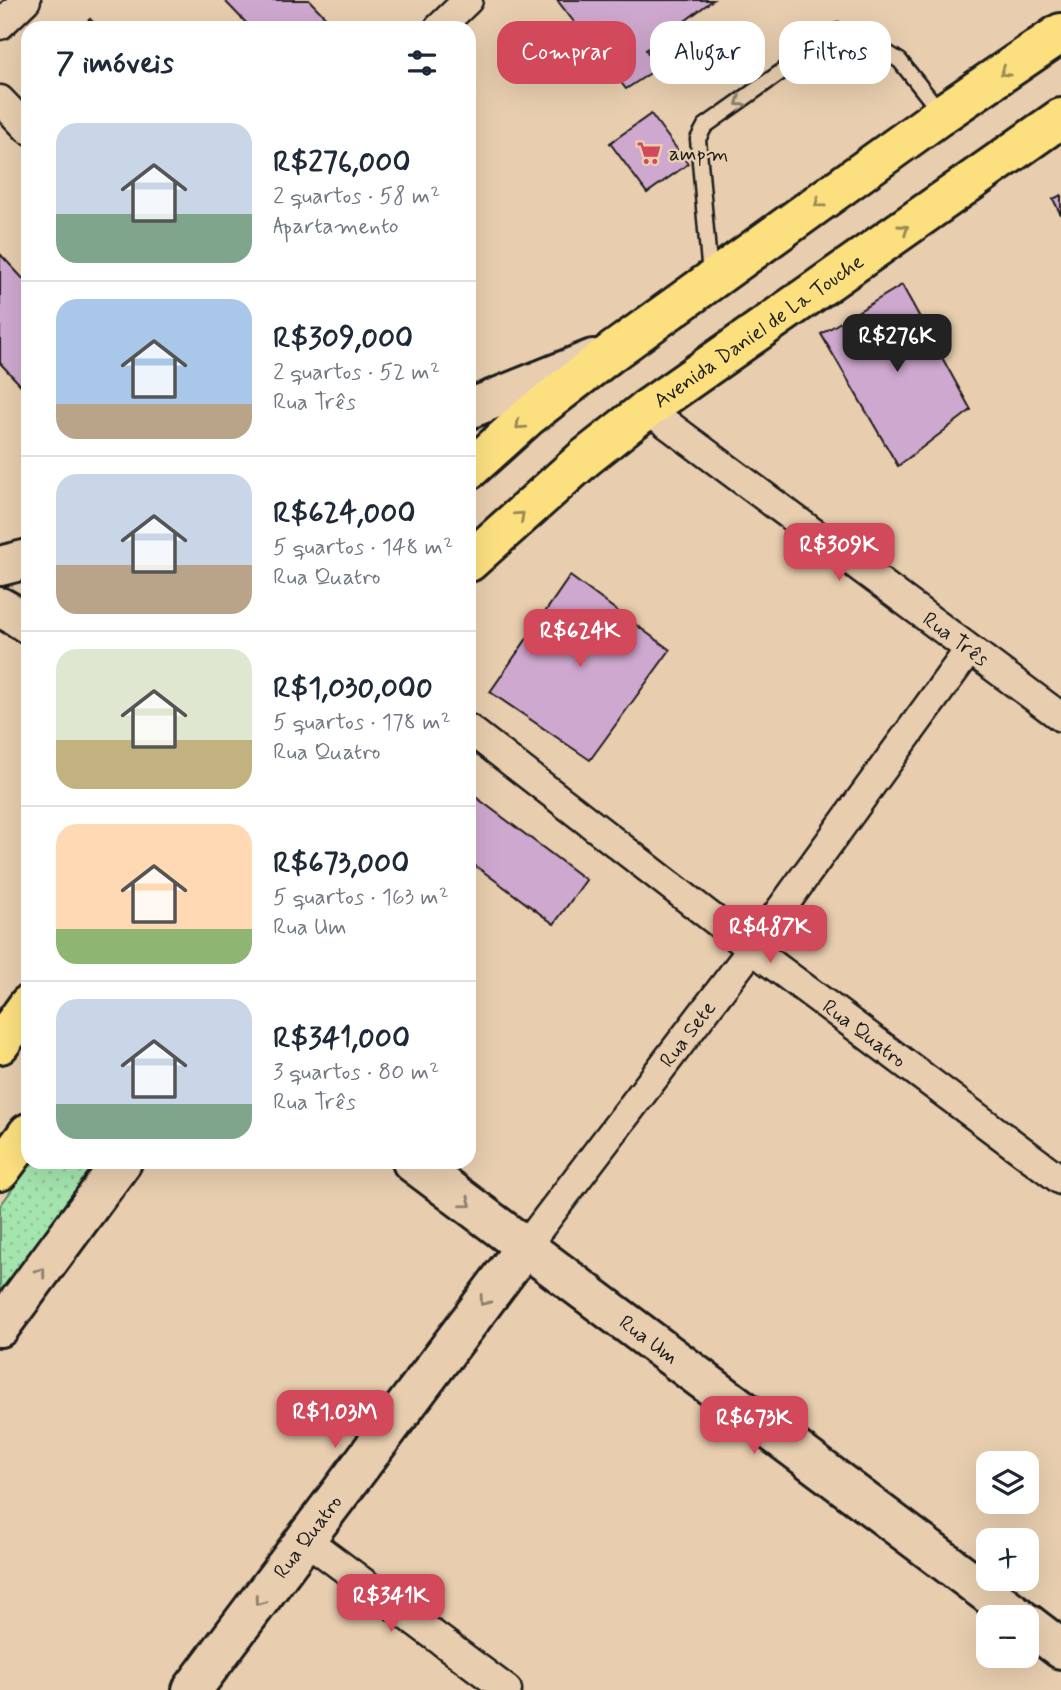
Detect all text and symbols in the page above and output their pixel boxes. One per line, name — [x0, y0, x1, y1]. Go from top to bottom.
chip: Comprar — [497, 21, 636, 84]
chip: Alugar — [650, 21, 765, 84]
chip: Filtros — [779, 21, 891, 84]
text: 7 imóveis — [56, 44, 174, 83]
icon: filters — [403, 44, 441, 82]
one-way arrow — [1000, 63, 1013, 76]
one-way arrow — [735, 93, 748, 106]
supermarket icon: ampm — [635, 139, 663, 167]
place label: ampm — [669, 140, 728, 168]
text: R$276,000 — [273, 143, 411, 182]
icon: home — [112, 151, 196, 235]
text: 2 quartos · 58 m² — [273, 182, 440, 212]
one-way arrow — [814, 195, 827, 207]
text: Apartamento — [273, 212, 399, 242]
one-way arrow — [896, 225, 909, 237]
street label: Avenida Daniel de La Touche — [648, 248, 870, 415]
pin: R$276K — [840, 314, 954, 374]
text: R$309,000 — [273, 319, 413, 358]
text: R$276K — [859, 322, 935, 352]
icon: home — [112, 327, 196, 411]
text: 2 quartos · 52 m² — [273, 358, 440, 388]
text: Rua Três — [273, 388, 356, 418]
one-way arrow — [515, 417, 528, 429]
text: R$624,000 — [273, 494, 415, 533]
icon: home — [112, 502, 196, 586]
one-way arrow — [512, 512, 525, 524]
pin: R$309K — [782, 524, 896, 583]
text: R$309K — [800, 531, 878, 561]
text: 5 quartos · 148 m² — [273, 533, 453, 563]
text: Rua Quatro — [273, 563, 381, 593]
street label: Rua Três — [917, 606, 994, 673]
pin: R$624K — [523, 610, 637, 669]
text: R$624K — [540, 617, 620, 647]
text: R$1,030,000 — [273, 669, 433, 708]
icon: home — [112, 677, 196, 761]
text: 5 quartos · 178 m² — [273, 708, 451, 738]
text: Rua Quatro — [273, 738, 381, 768]
text: R$673,000 — [273, 844, 409, 883]
icon: home — [112, 852, 196, 936]
text: 5 quartos · 163 m² — [273, 883, 449, 913]
pin: R$487K — [713, 906, 827, 965]
text: Rua Um — [273, 913, 347, 943]
text: R$487K — [729, 913, 811, 943]
street label: Rua Quatro — [816, 993, 912, 1075]
street label: Rua Sete — [654, 995, 723, 1074]
text: R$341,000 — [273, 1019, 410, 1058]
icon: home — [112, 1027, 196, 1111]
text: 3 quartos · 80 m² — [273, 1058, 439, 1088]
text: Rua Três — [273, 1088, 356, 1118]
one-way arrow — [459, 1195, 472, 1207]
one-way arrow — [32, 1267, 45, 1280]
one-way arrow — [480, 1293, 492, 1306]
street label: Rua Um — [613, 1309, 684, 1372]
pin: R$1.03M — [270, 1390, 400, 1450]
pin: R$673K — [697, 1396, 811, 1456]
text: R$1.03M — [293, 1398, 377, 1428]
text: R$673K — [716, 1404, 792, 1434]
map controls — [976, 1451, 1039, 1668]
button: layers — [976, 1451, 1039, 1514]
street label: Rua Quatro — [267, 1489, 349, 1585]
button: + — [976, 1528, 1039, 1591]
pin: R$341K — [334, 1574, 448, 1634]
text: R$341K — [353, 1582, 429, 1612]
one-way arrow — [255, 1593, 268, 1605]
button: − — [976, 1605, 1039, 1668]

